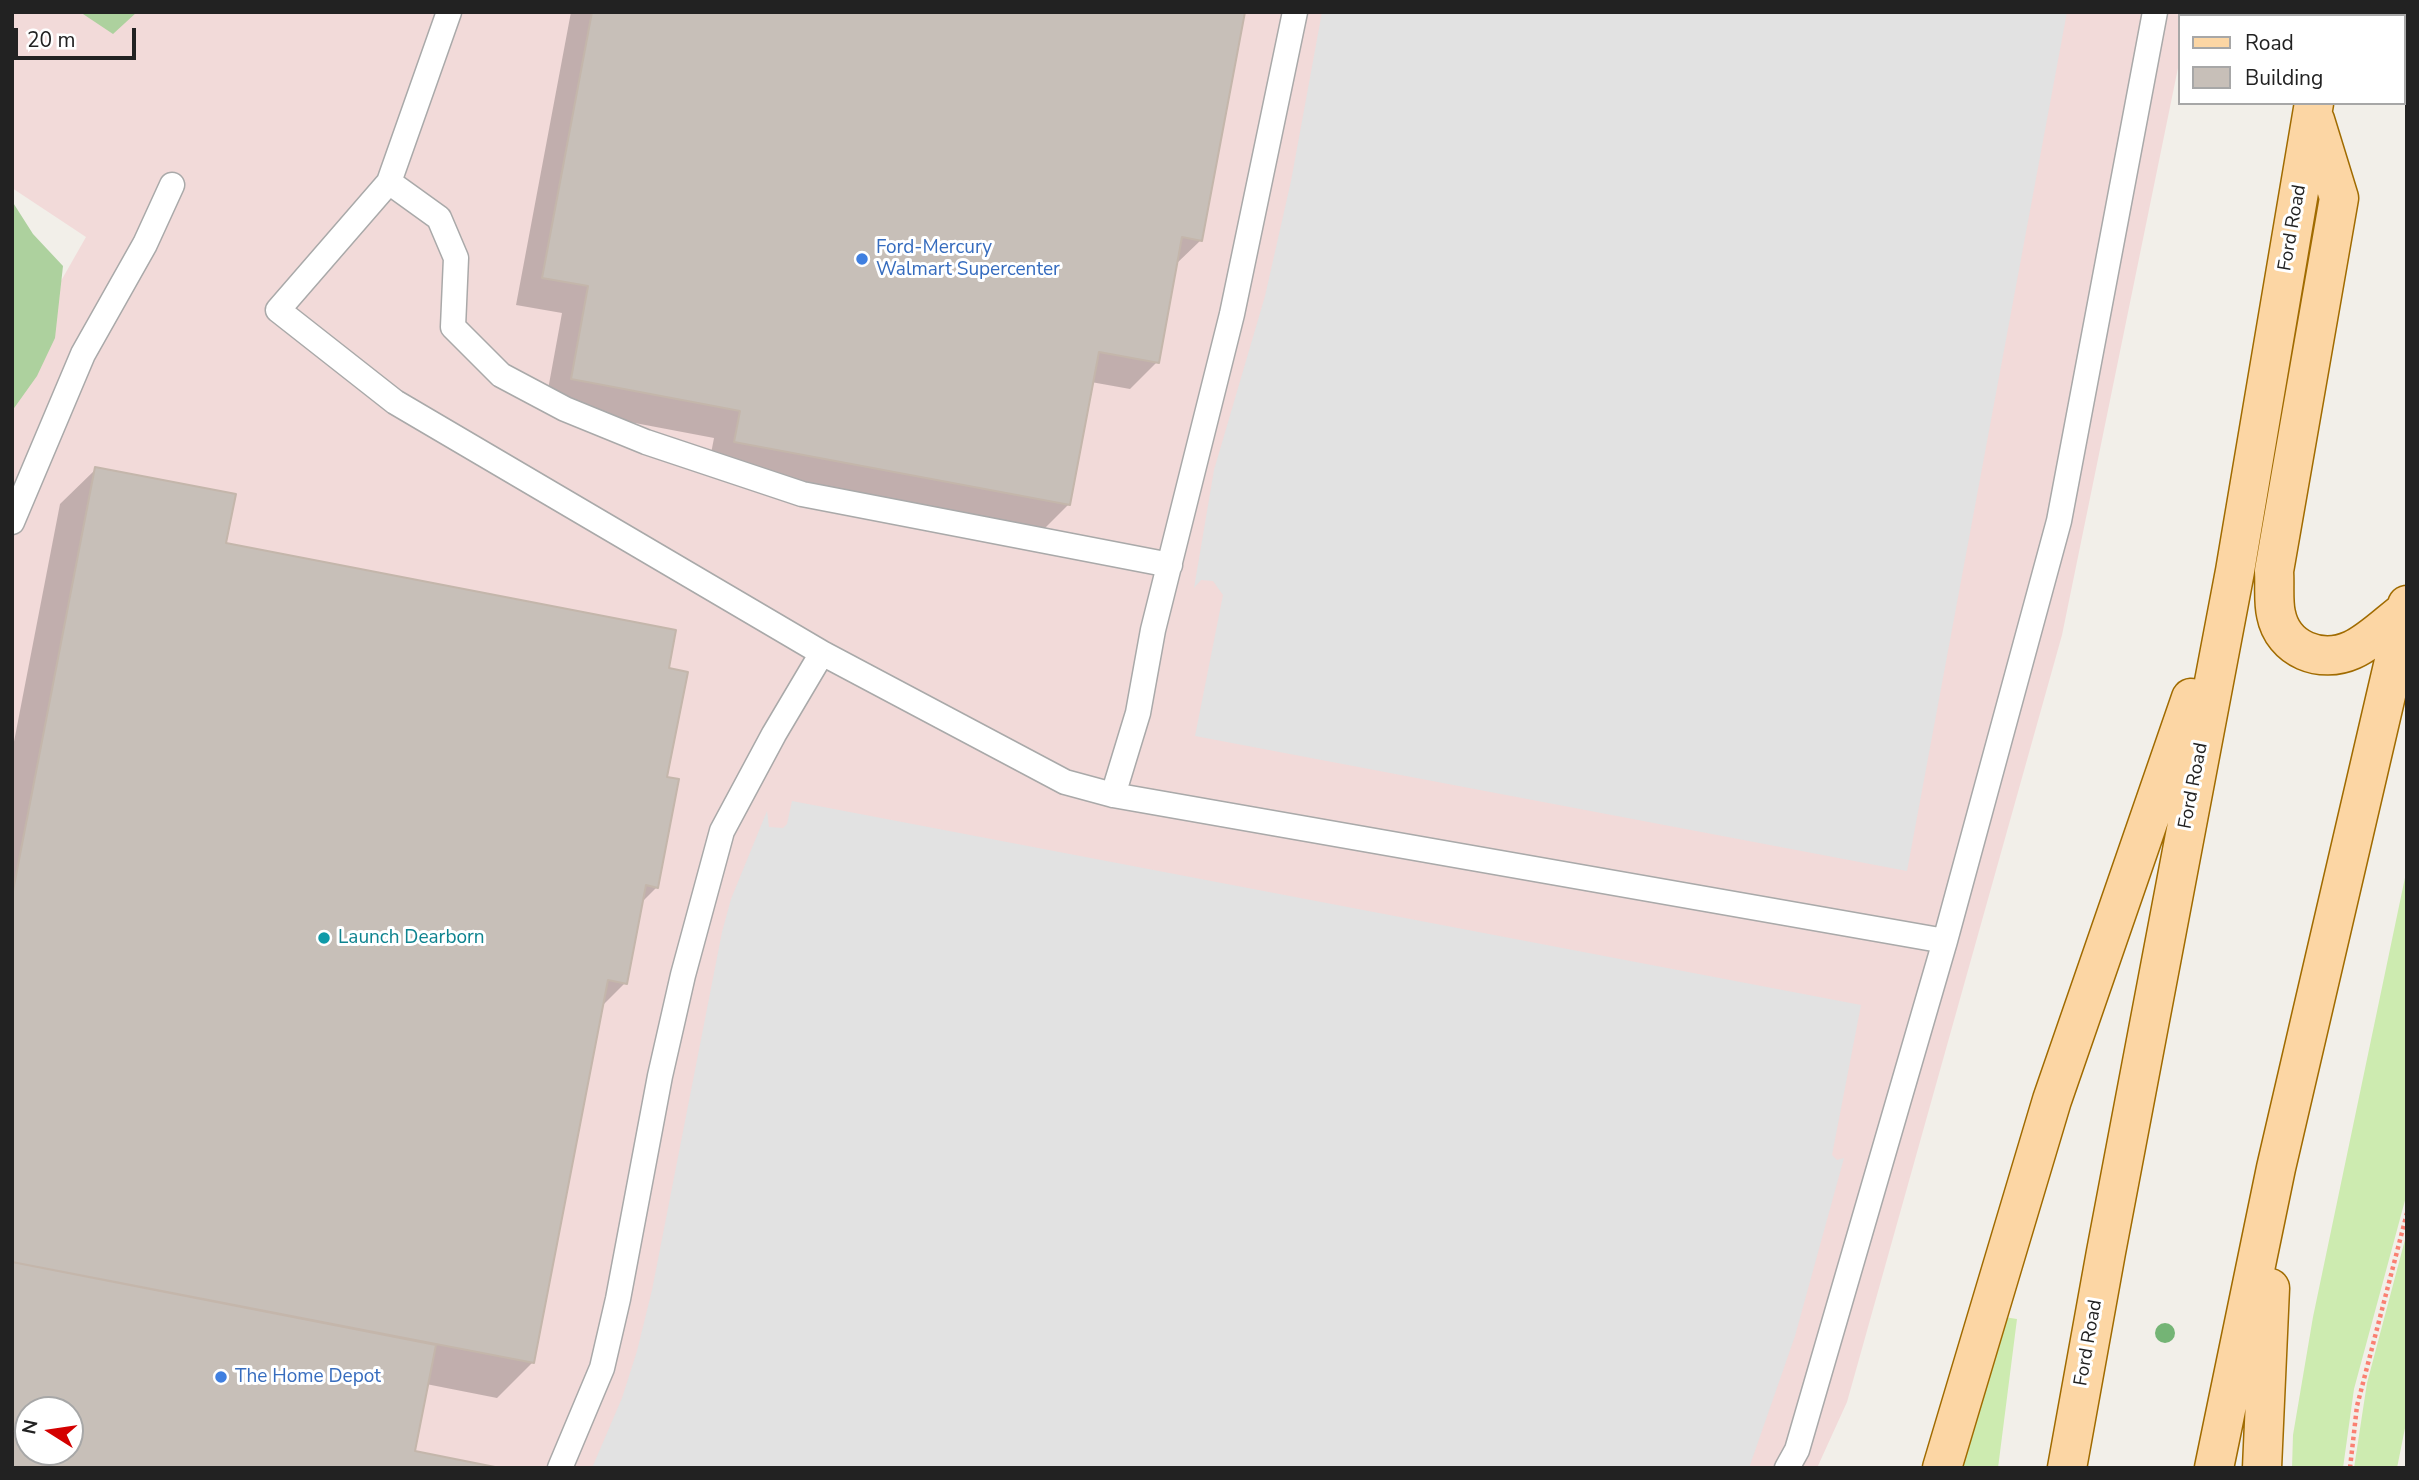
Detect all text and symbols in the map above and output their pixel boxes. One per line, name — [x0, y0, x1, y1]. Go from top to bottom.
scale bar — [18, 14, 140, 58]
legend — [2178, 14, 2405, 105]
text: 20 m — [27, 26, 76, 54]
text: Road — [2245, 29, 2294, 57]
text: Building — [2245, 64, 2323, 92]
street label: Ford Road — [2274, 183, 2312, 273]
place label: Ford-Mercury Walmart Supercenter — [876, 237, 1060, 281]
marker: Ford-Mercury Walmart Supercenter — [854, 251, 870, 267]
street label: Ford Road — [2174, 741, 2214, 831]
place label: Launch Dearborn — [338, 927, 485, 949]
marker: Launch Dearborn — [316, 930, 332, 946]
street label: Ford Road — [2070, 1298, 2108, 1388]
place label: The Home Depot — [235, 1366, 381, 1388]
marker: The Home Depot — [213, 1369, 229, 1385]
north arrow — [14, 1396, 84, 1466]
text: N — [16, 1417, 45, 1437]

